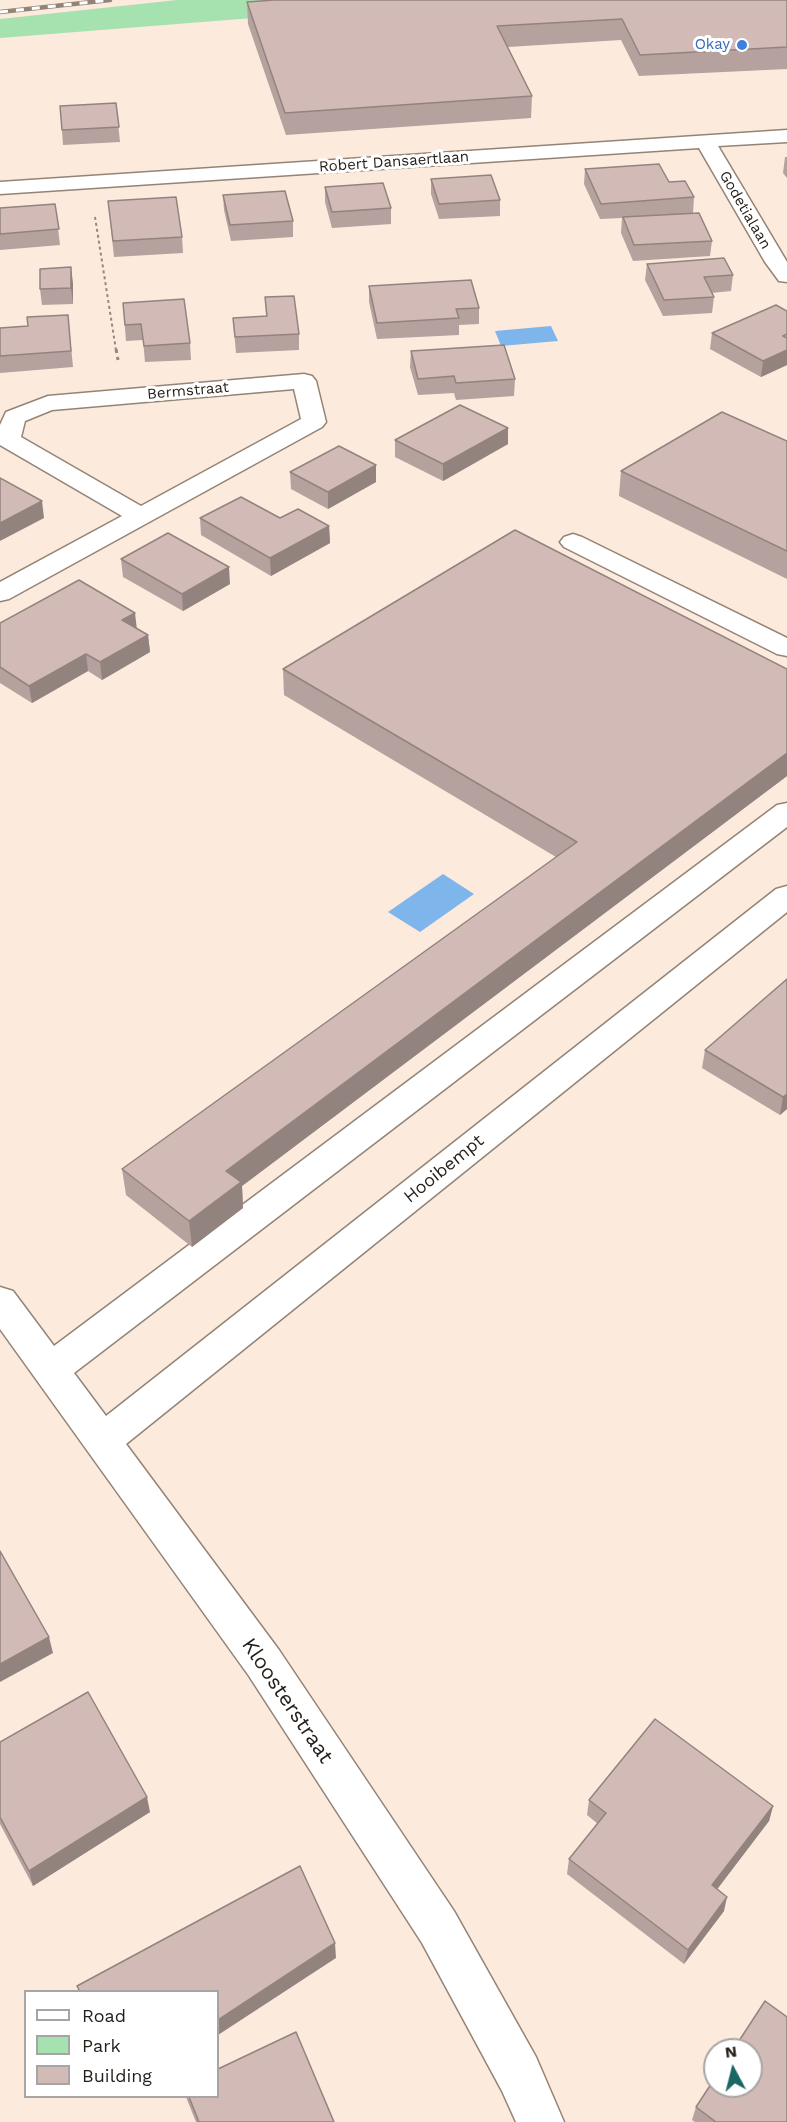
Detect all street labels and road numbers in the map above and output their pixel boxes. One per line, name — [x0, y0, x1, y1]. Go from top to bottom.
street label: Robert Dansaertlaan — [318, 148, 470, 176]
street label: Godetialaan — [715, 168, 775, 252]
street label: Bermstraat — [146, 378, 230, 404]
street label: Hooibempt — [400, 1130, 488, 1208]
street label: Kloosterstraat — [236, 1634, 338, 1768]

